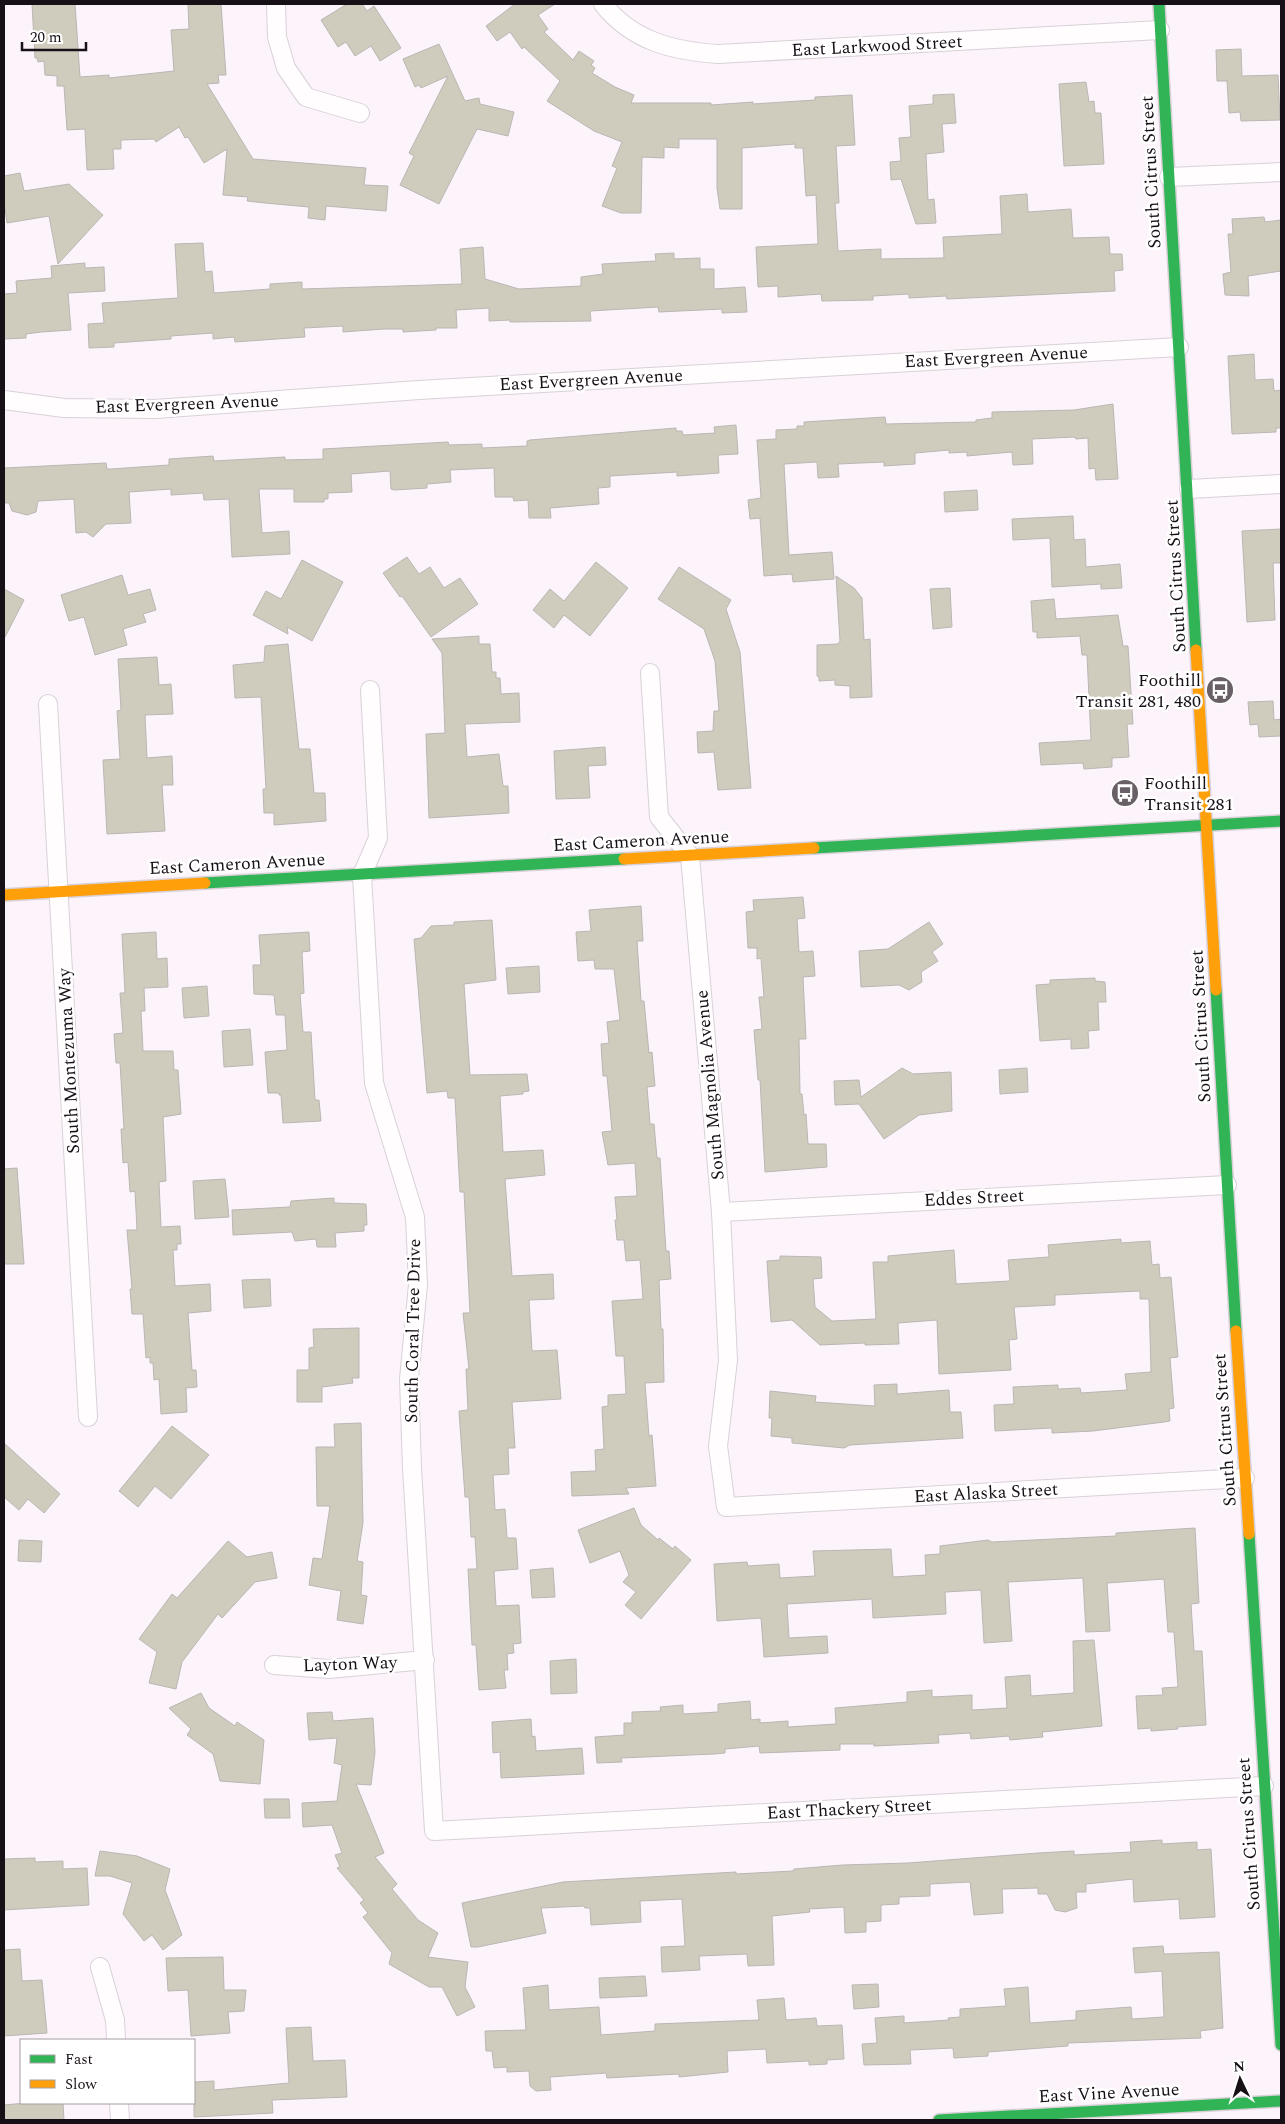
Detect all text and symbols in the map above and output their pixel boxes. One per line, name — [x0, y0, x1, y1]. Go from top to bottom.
scale bar — [22, 20, 86, 52]
text: 20 m — [30, 26, 62, 49]
street label: East Larkwood Street — [791, 28, 963, 64]
street label: South Citrus Street — [1134, 95, 1168, 249]
street label: East Evergreen Avenue — [903, 339, 1089, 375]
street label: East Evergreen Avenue — [498, 362, 684, 398]
street label: East Evergreen Avenue — [95, 387, 279, 421]
street label: South Citrus Street — [1159, 499, 1193, 653]
place label: Foothill Transit 281, 480 — [1076, 667, 1201, 715]
bus stop icon: Foothill Transit 281, 480 — [1205, 675, 1235, 705]
place label: Foothill Transit 281 — [1144, 770, 1233, 818]
bus stop icon: Foothill Transit 281 — [1110, 778, 1140, 808]
street label: East Cameron Avenue — [552, 823, 730, 859]
street label: East Cameron Avenue — [148, 846, 326, 882]
street label: South Citrus Street — [1184, 949, 1218, 1103]
street label: South Montezuma Way — [51, 966, 87, 1154]
street label: South Magnolia Avenue — [688, 989, 732, 1181]
street label: Eddes Street — [923, 1182, 1025, 1214]
street label: South Coral Tree Drive — [398, 1239, 428, 1423]
street label: South Citrus Street — [1206, 1353, 1244, 1507]
street label: East Alaska Street — [913, 1476, 1059, 1510]
street label: Layton Way — [302, 1649, 399, 1679]
street label: South Citrus Street — [1230, 1757, 1268, 1911]
street label: East Thackery Street — [766, 1791, 932, 1827]
legend — [20, 2039, 195, 2104]
text: Fast — [65, 2048, 93, 2071]
north arrow — [1215, 2054, 1265, 2104]
text: N — [1233, 2056, 1246, 2077]
text: Slow — [65, 2073, 97, 2096]
street label: East Vine Avenue — [1038, 2076, 1180, 2110]

